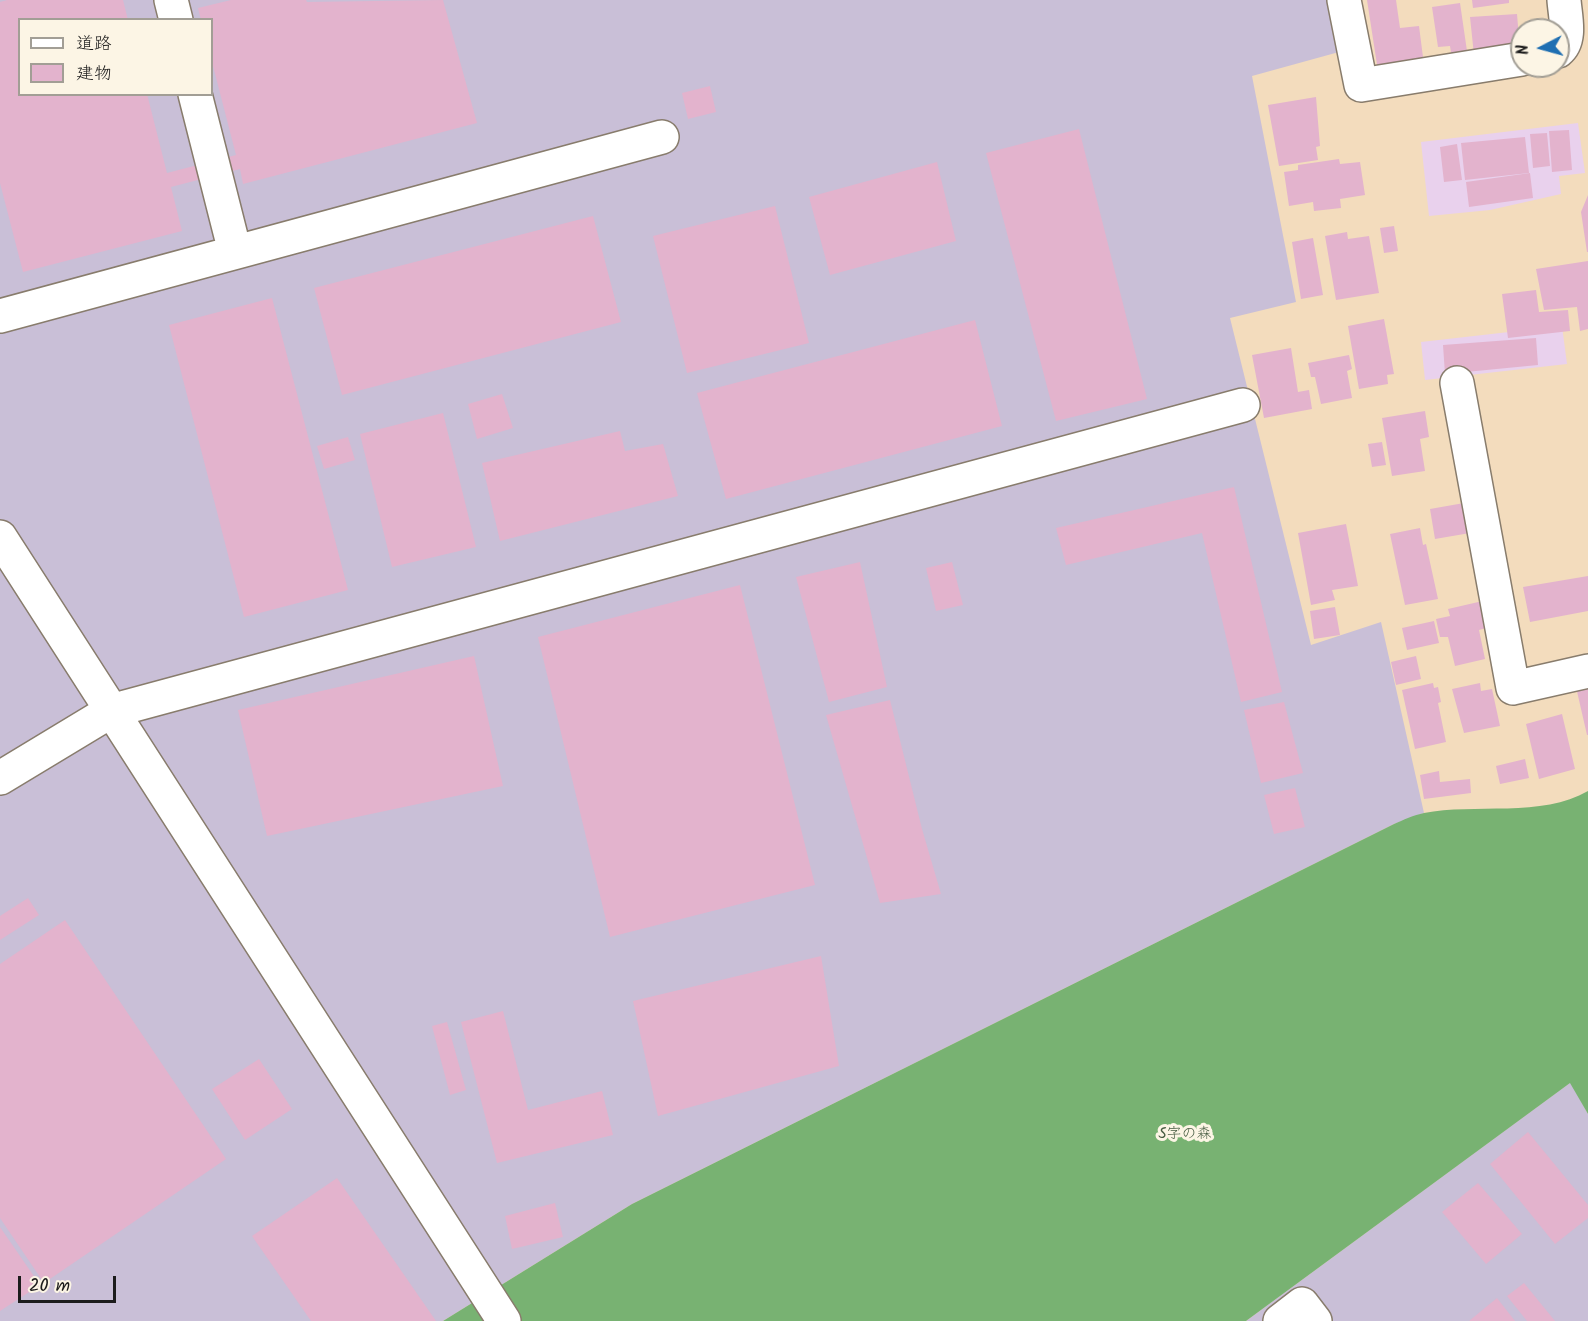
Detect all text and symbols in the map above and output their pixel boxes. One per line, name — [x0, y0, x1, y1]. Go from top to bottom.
legend — [18, 18, 213, 96]
north arrow — [1510, 18, 1570, 78]
text: 道路 — [76, 30, 112, 59]
text: N — [1511, 43, 1537, 56]
text: 建物 — [76, 60, 112, 89]
park label: S字の森 — [1159, 1126, 1211, 1144]
scale bar — [21, 1264, 118, 1302]
text: 20 m — [29, 1272, 70, 1301]

